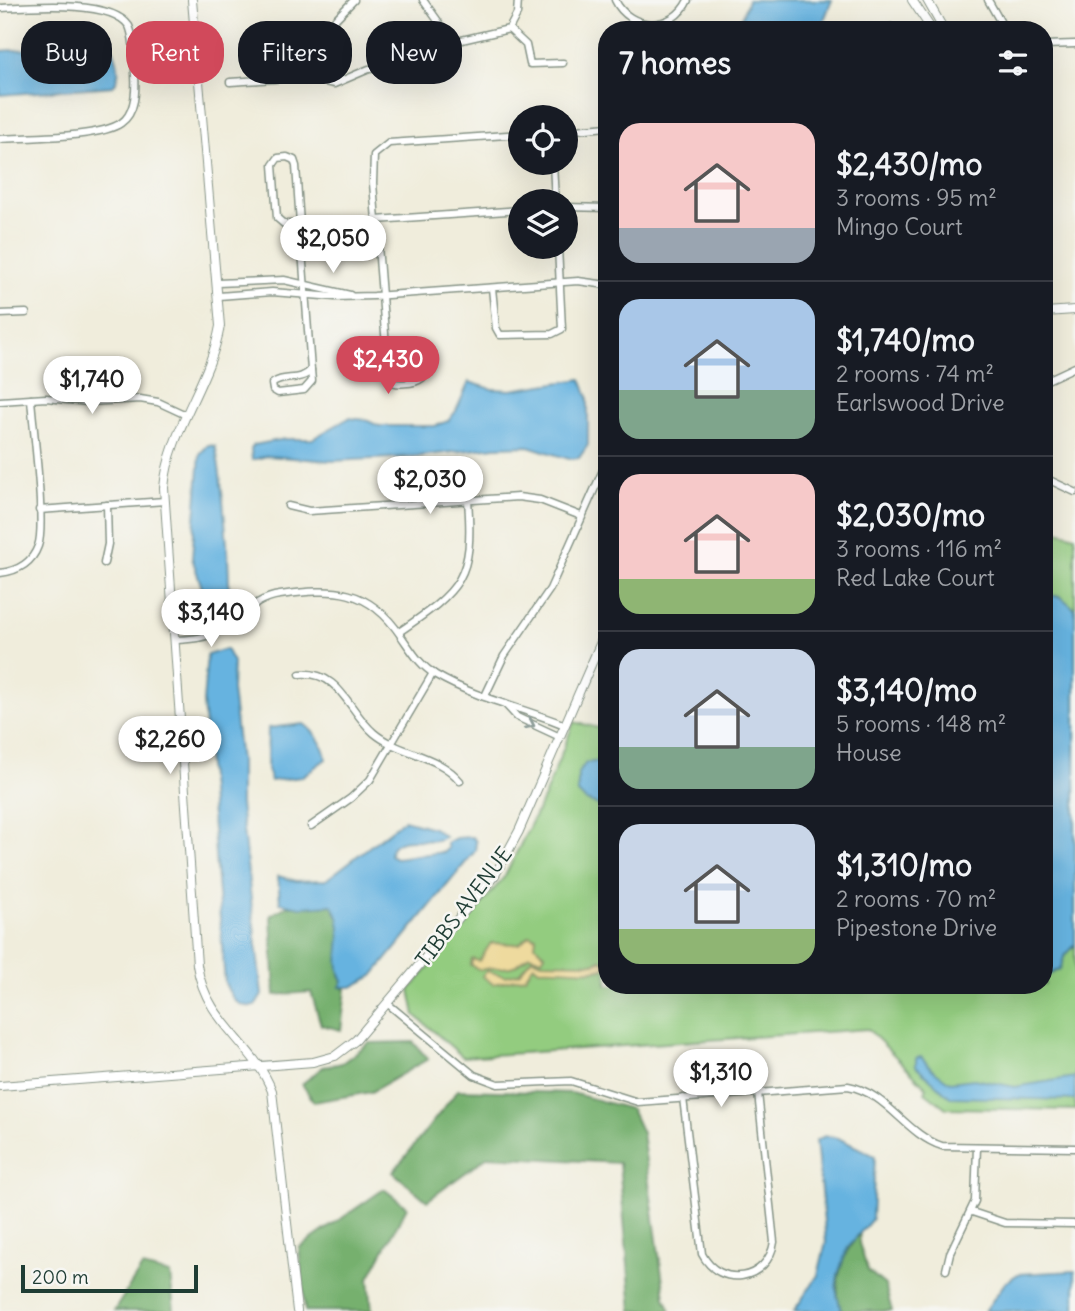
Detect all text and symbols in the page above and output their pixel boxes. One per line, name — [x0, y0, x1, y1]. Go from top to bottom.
chip: Buy — [21, 21, 112, 84]
chip: Rent — [126, 21, 224, 84]
chip: Filters — [238, 21, 352, 84]
chip: New — [366, 21, 462, 84]
text: 7 homes — [619, 44, 731, 82]
icon: filters — [994, 44, 1032, 82]
map controls — [508, 105, 578, 259]
button: locate — [508, 105, 578, 175]
text: $2,430/mo — [836, 145, 982, 183]
icon: home — [675, 151, 759, 235]
text: 3 rooms · 95 m² — [836, 183, 997, 212]
button: layers — [508, 189, 578, 259]
text: Mingo Court — [836, 212, 963, 241]
pin: $2,050 — [276, 216, 390, 275]
text: $2,050 — [296, 223, 370, 252]
text: $1,740/mo — [836, 321, 975, 359]
icon: home — [675, 327, 759, 411]
pin: $2,430 — [331, 336, 445, 396]
text: $2,430 — [352, 344, 424, 373]
pin: $1,740 — [35, 356, 149, 416]
text: 2 rooms · 74 m² — [836, 359, 994, 388]
text: $1,740 — [59, 364, 125, 393]
text: Earlswood Drive — [836, 388, 1005, 417]
pin: $2,030 — [373, 456, 487, 516]
text: $2,030 — [393, 464, 467, 493]
text: $2,030/mo — [836, 496, 985, 534]
icon: home — [675, 502, 759, 586]
text: 3 rooms · 116 m² — [836, 534, 1002, 563]
text: Red Lake Court — [836, 563, 995, 592]
pin: $3,140 — [154, 590, 268, 649]
text: $3,140 — [177, 597, 245, 626]
text: $3,140/mo — [836, 671, 977, 709]
icon: home — [675, 677, 759, 761]
text: 5 rooms · 148 m² — [836, 709, 1006, 738]
one-way arrow — [523, 715, 535, 729]
pin: $2,260 — [113, 716, 227, 776]
text: $2,260 — [134, 724, 206, 753]
text: House — [836, 738, 902, 767]
street label: TIBBS AVENUE — [410, 841, 518, 972]
text: $1,310/mo — [836, 846, 972, 884]
icon: home — [675, 852, 759, 936]
text: 2 rooms · 70 m² — [836, 884, 996, 913]
text: Pipestone Drive — [836, 913, 997, 942]
pin: $1,310 — [664, 1050, 778, 1109]
text: $1,310 — [689, 1057, 753, 1086]
scale bar — [21, 1262, 198, 1294]
text: 200 m — [32, 1265, 89, 1289]

